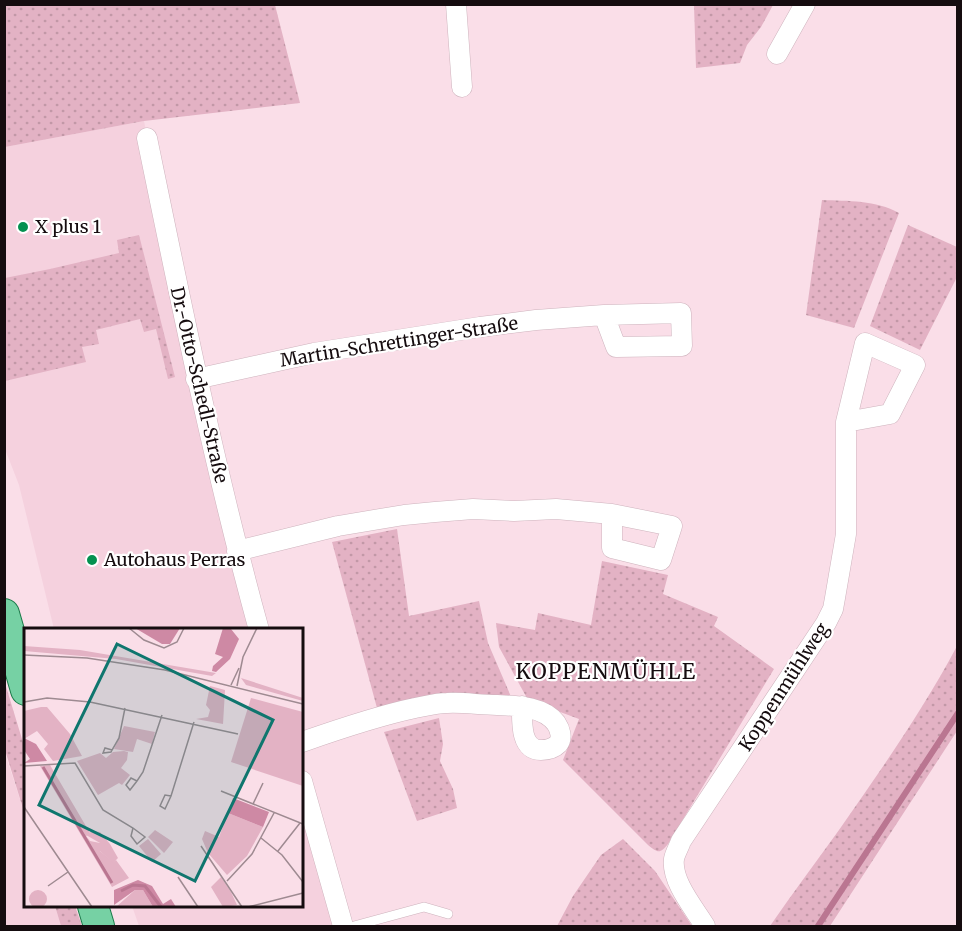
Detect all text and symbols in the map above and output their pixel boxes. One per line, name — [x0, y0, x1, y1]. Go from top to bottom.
place label: X plus 1 — [35, 215, 101, 238]
marker: X plus 1 — [16, 220, 30, 234]
street label: Dr.-Otto-Schedl-Straße — [166, 284, 233, 485]
street label: Martin-Schrettinger-Straße — [278, 311, 519, 372]
place label: Autohaus Perras — [103, 548, 245, 571]
marker: Autohaus Perras — [85, 553, 99, 567]
street label: Koppenmühlweg — [734, 618, 834, 755]
inset map — [24, 628, 303, 907]
district label: KOPPENMÜHLE — [515, 658, 697, 685]

